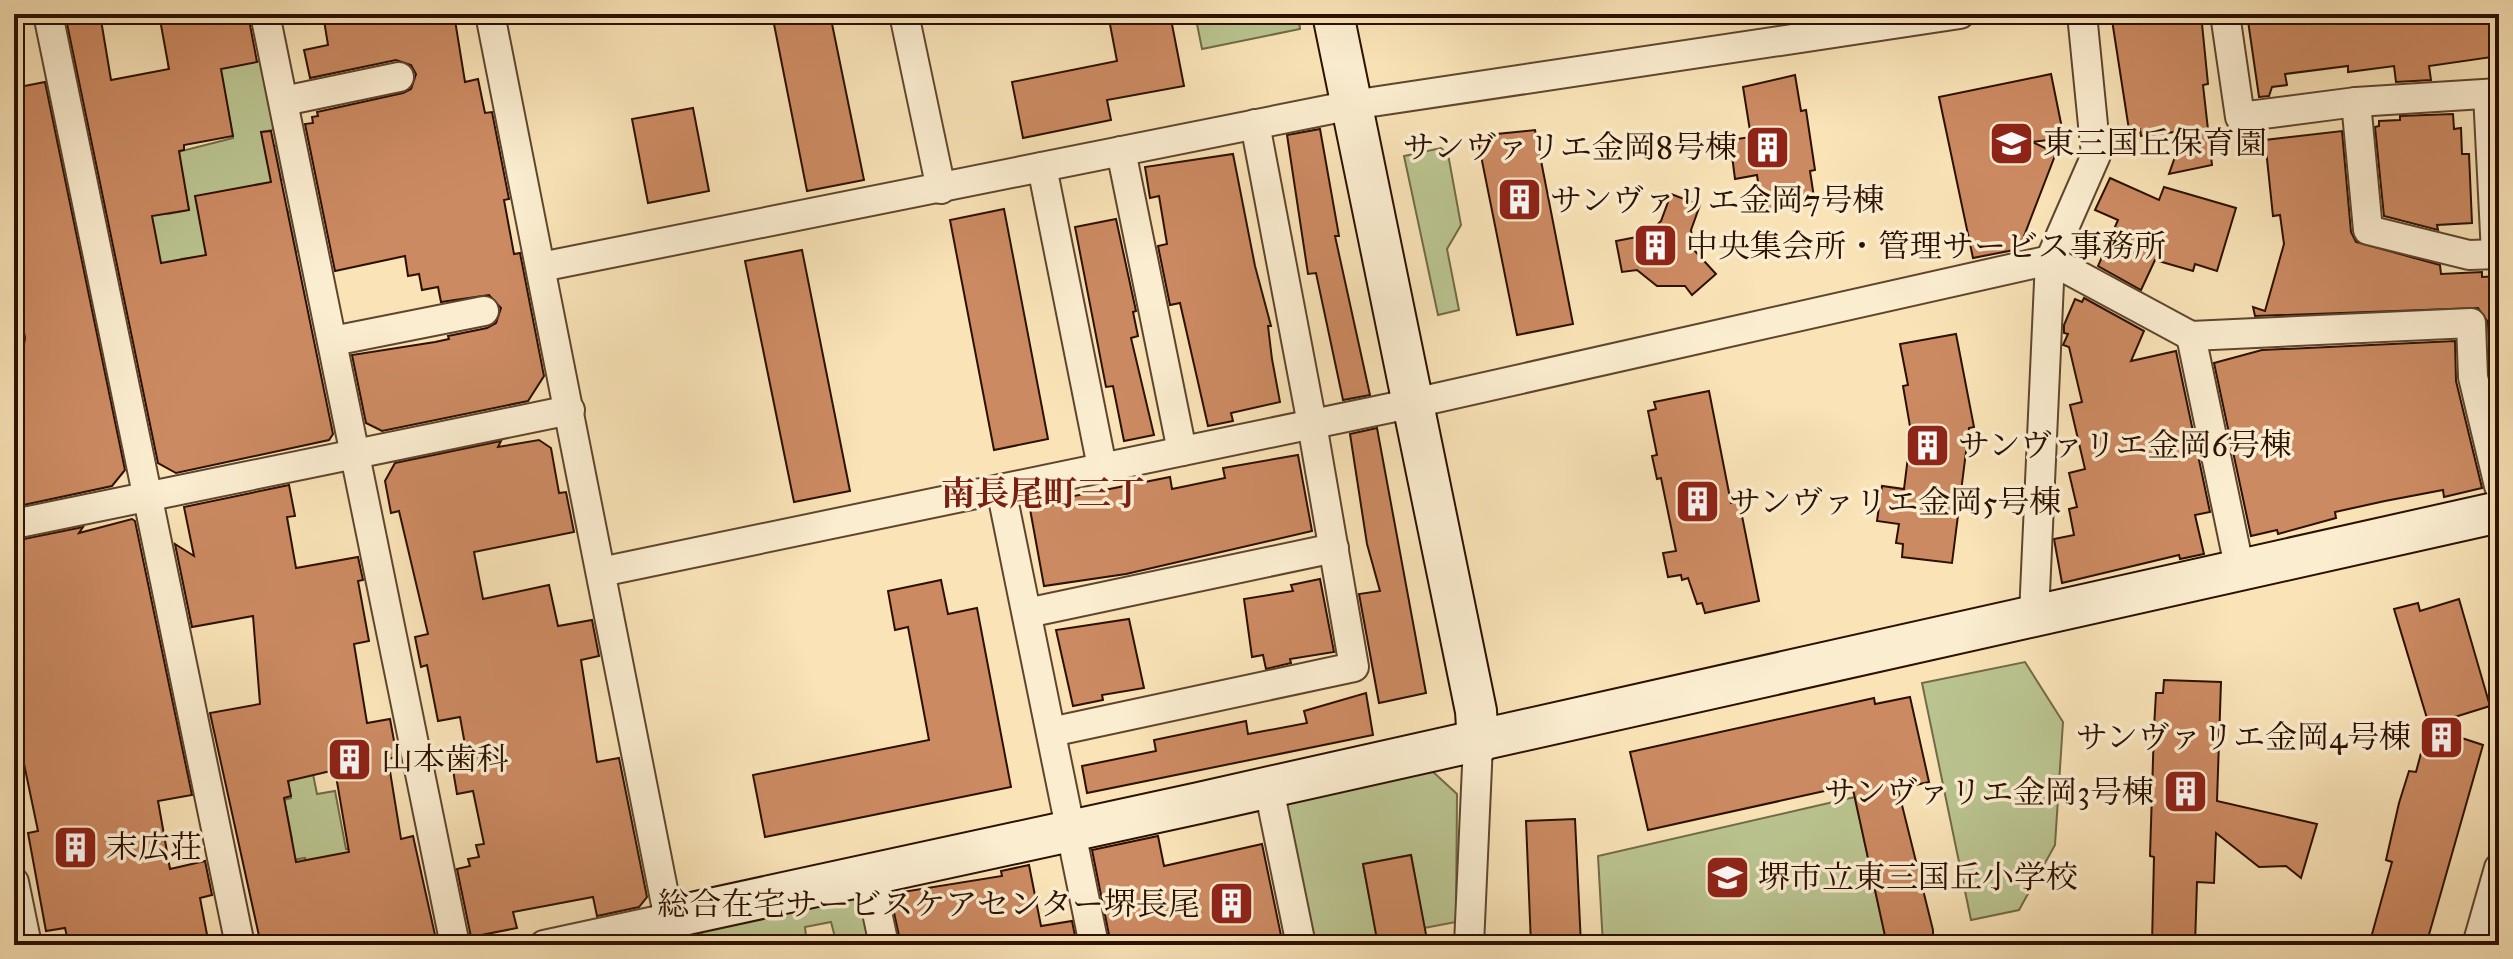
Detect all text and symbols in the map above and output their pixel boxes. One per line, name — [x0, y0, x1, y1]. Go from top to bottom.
school or university icon: 東三国丘保育園 — [1988, 119, 2036, 167]
building icon: サンヴァリエ金岡8号棟 — [1744, 123, 1792, 171]
place label: 東三国丘保育園 — [2043, 124, 2267, 163]
place label: サンヴァリエ金岡8号棟 — [1403, 128, 1737, 167]
building icon: サンヴァリエ金岡7号棟 — [1495, 176, 1543, 224]
place label: サンヴァリエ金岡7号棟 — [1550, 181, 1885, 220]
building icon: 中央集会所・管理サービス事務所 — [1631, 222, 1679, 270]
place label: 中央集会所・管理サービス事務所 — [1686, 227, 2166, 266]
building icon: サンヴァリエ金岡6号棟 — [1903, 421, 1951, 469]
place label: サンヴァリエ金岡6号棟 — [1958, 426, 2292, 465]
district label: 南長尾町三丁 — [941, 473, 1145, 514]
building icon: サンヴァリエ金岡5号棟 — [1674, 478, 1722, 526]
place label: サンヴァリエ金岡5号棟 — [1729, 483, 2061, 522]
building icon: サンヴァリエ金岡4号棟 — [2418, 713, 2466, 761]
place label: サンヴァリエ金岡4号棟 — [2076, 718, 2411, 757]
building icon: 山本歯科 — [326, 735, 374, 783]
place label: 山本歯科 — [381, 740, 509, 779]
building icon: サンヴァリエ金岡3号棟 — [2161, 768, 2209, 816]
place label: サンヴァリエ金岡3号棟 — [1824, 773, 2154, 812]
building icon: 末広荘 — [51, 823, 99, 871]
place label: 末広荘 — [106, 828, 202, 867]
school or university icon: 堺市立東三国丘小学校 — [1703, 853, 1751, 901]
place label: 堺市立東三国丘小学校 — [1758, 858, 2078, 897]
building icon: 総合在宅サービスケアセンター堺長尾 — [1207, 880, 1255, 928]
place label: 総合在宅サービスケアセンター堺長尾 — [658, 885, 1200, 924]

